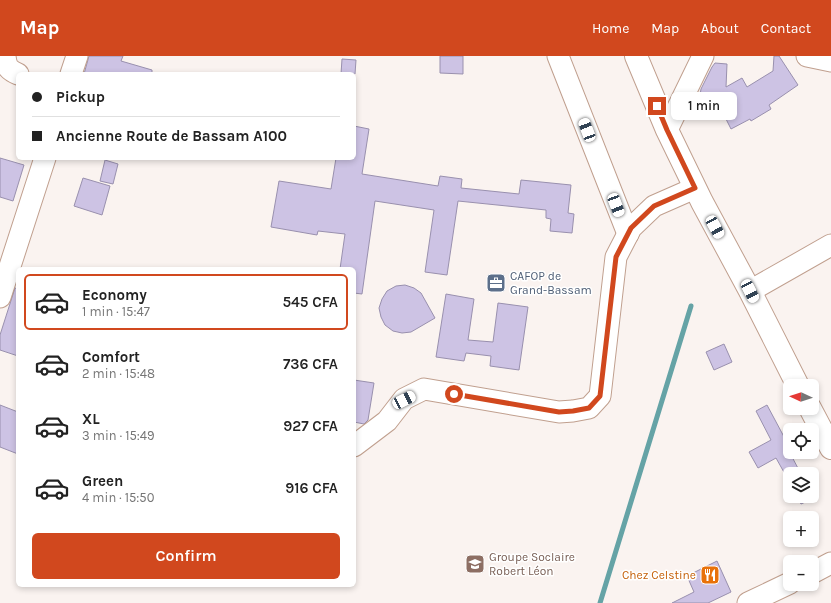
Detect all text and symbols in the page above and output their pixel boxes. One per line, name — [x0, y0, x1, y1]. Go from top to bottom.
text: Map — [20, 17, 59, 39]
text: Home — [592, 20, 629, 37]
text: Map — [651, 20, 679, 37]
text: About — [701, 20, 739, 37]
text: Contact — [761, 20, 811, 37]
text: Pickup — [56, 88, 105, 106]
callout: 1 min — [671, 92, 737, 120]
route end — [648, 97, 666, 115]
text: 1 min — [688, 98, 720, 113]
car — [577, 117, 597, 143]
text: Ancienne Route de Bassam A100 — [56, 127, 287, 145]
car — [606, 192, 626, 218]
car — [704, 214, 726, 240]
place label: CAFOP de Grand-Bassam — [510, 269, 592, 297]
office icon: CAFOP de Grand-Bassam — [485, 272, 507, 294]
car — [739, 278, 761, 304]
icon: car — [34, 284, 70, 320]
text: Economy — [82, 286, 147, 304]
text: 545 CFA — [282, 293, 338, 311]
text: 1 min · 15:47 — [82, 304, 150, 319]
icon: car — [34, 346, 70, 382]
text: Comfort — [82, 348, 140, 366]
text: 736 CFA — [283, 355, 338, 373]
text: 2 min · 15:48 — [82, 366, 155, 381]
north arrow — [783, 379, 819, 415]
map controls — [783, 379, 819, 591]
route start — [445, 385, 463, 403]
car — [391, 389, 417, 411]
icon: car — [34, 408, 70, 444]
text: XL — [82, 410, 100, 428]
text: 927 CFA — [283, 417, 338, 435]
button: locate — [783, 423, 819, 459]
text: 3 min · 15:49 — [82, 428, 155, 443]
button: layers — [783, 467, 819, 503]
icon: car — [34, 470, 70, 506]
text: Green — [82, 472, 123, 490]
text: 916 CFA — [285, 479, 338, 497]
text: 4 min · 15:50 — [82, 490, 154, 505]
button: + — [783, 511, 819, 547]
button: Confirm — [32, 533, 340, 579]
place label: Groupe Soclaire Robert Léon — [489, 550, 575, 578]
school or university icon: Groupe Soclaire Robert Léon — [464, 553, 486, 575]
button: − — [783, 555, 819, 591]
restaurant icon: Chez Celstine — [699, 564, 721, 586]
place label: Chez Celstine — [622, 568, 696, 582]

